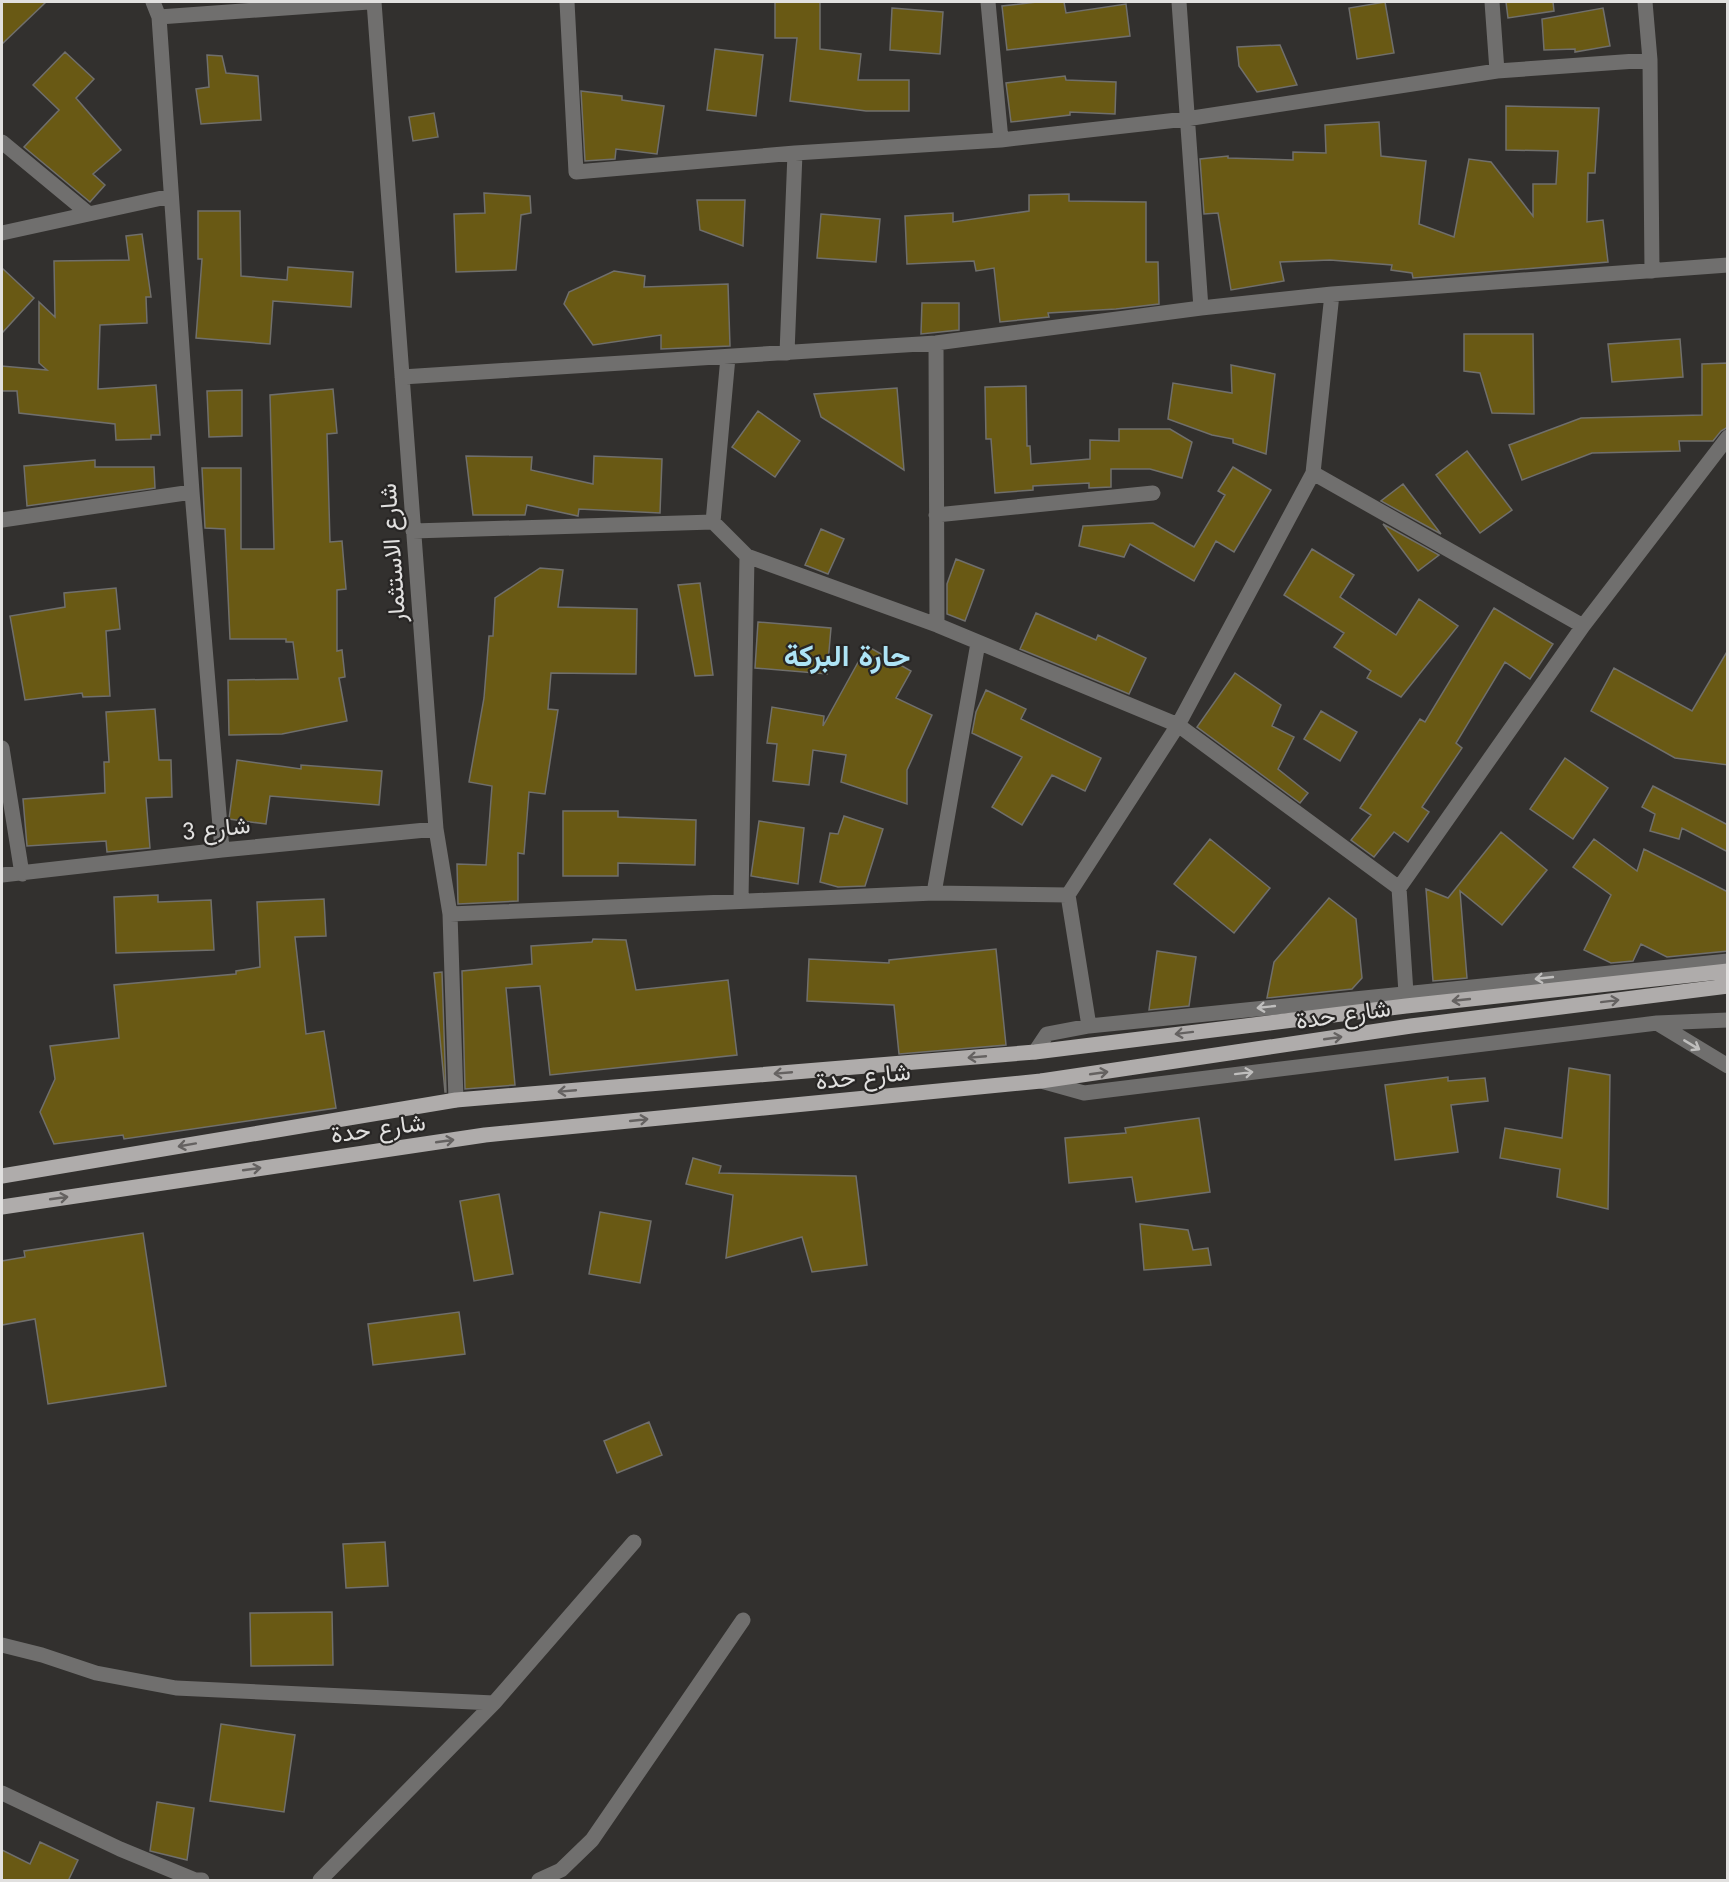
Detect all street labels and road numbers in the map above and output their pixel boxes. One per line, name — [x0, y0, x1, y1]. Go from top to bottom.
street label: شارع الاستثمار — [370, 482, 414, 625]
street label: شارع 3 — [180, 807, 252, 849]
street label: شارع حدة — [1293, 990, 1393, 1038]
street label: شارع حدة — [814, 1054, 912, 1098]
street label: شارع حدة — [328, 1104, 428, 1152]

